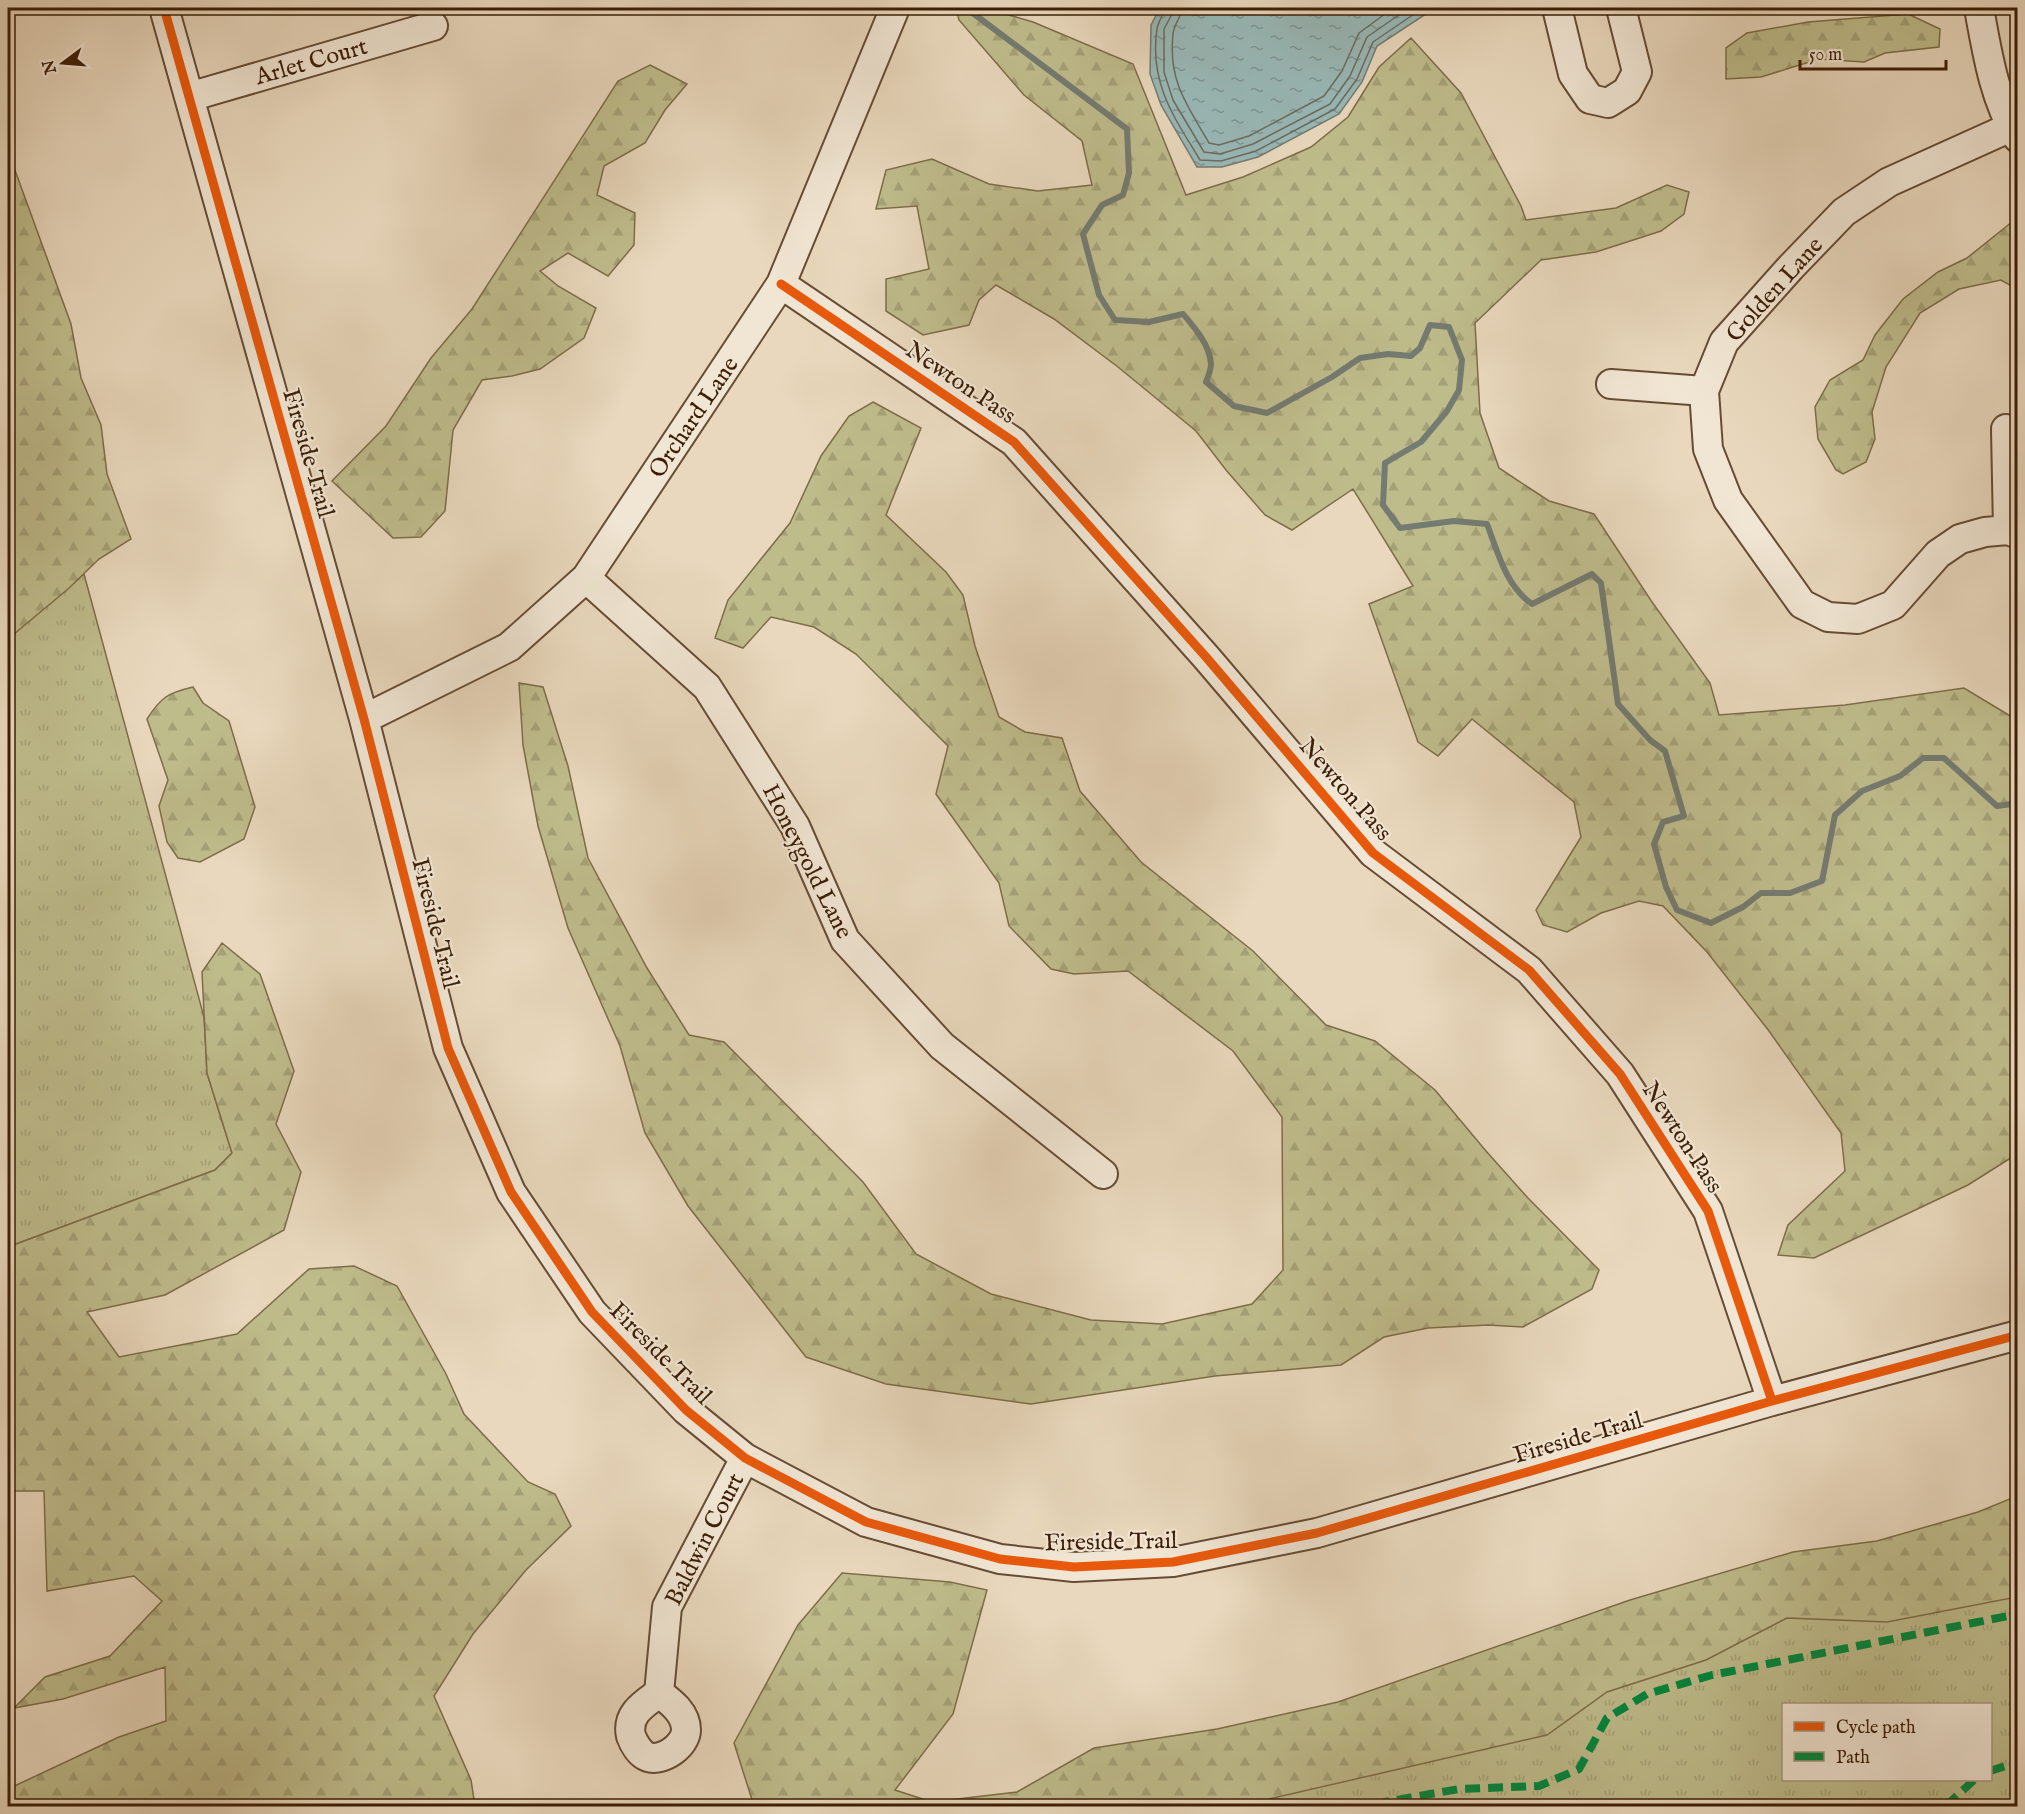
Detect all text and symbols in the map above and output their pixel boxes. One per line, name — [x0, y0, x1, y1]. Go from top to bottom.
street label: Arlet Court — [251, 32, 371, 94]
north arrow — [33, 33, 93, 93]
scale bar — [1800, 33, 1946, 71]
text: 50 m — [1809, 44, 1842, 67]
text: N — [39, 57, 62, 77]
street label: Golden Lane — [1720, 231, 1831, 349]
street label: Newton Pass — [899, 335, 1021, 432]
street label: Orchard Lane — [642, 351, 746, 485]
street label: Fireside Trail — [274, 385, 341, 522]
street label: Newton Pass — [1292, 732, 1398, 848]
street label: Honeygold Lane — [754, 779, 859, 944]
street label: Fireside Trail — [403, 855, 466, 992]
street label: Newton Pass — [1634, 1076, 1729, 1199]
street label: Fireside Trail — [602, 1296, 718, 1412]
street label: Fireside Trail — [1510, 1405, 1647, 1472]
street label: Baldwin Court — [659, 1468, 752, 1611]
street label: Fireside Trail — [1044, 1526, 1178, 1559]
legend — [1782, 1703, 1992, 1781]
text: Cycle path — [1836, 1717, 1916, 1740]
text: Path — [1836, 1747, 1870, 1770]

